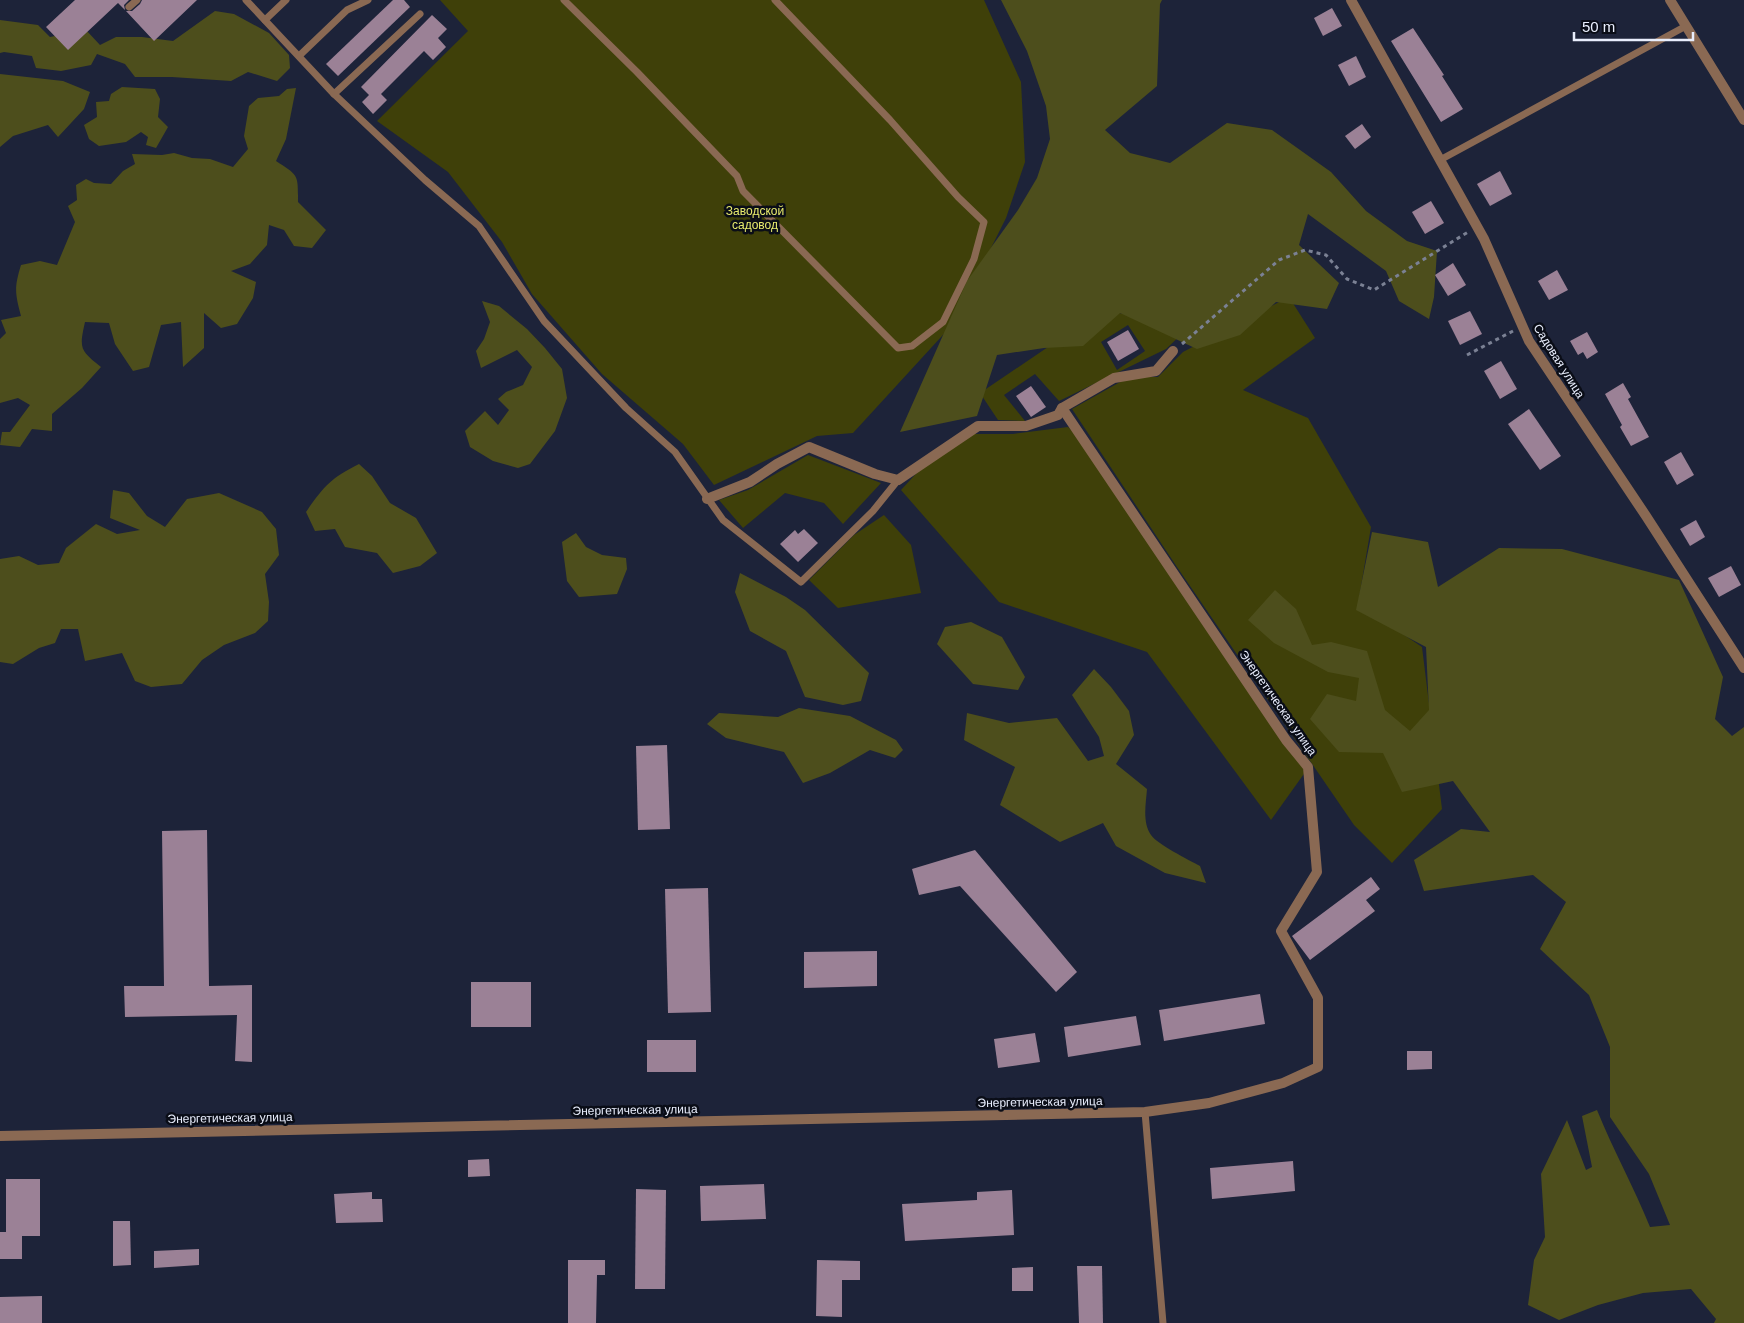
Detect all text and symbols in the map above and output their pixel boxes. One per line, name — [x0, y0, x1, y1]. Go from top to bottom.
scale bar — [1574, 10, 1693, 42]
text: 50 m — [1582, 18, 1615, 35]
park label: Заводской садовод — [726, 204, 784, 232]
street label: Садовая улица — [1531, 321, 1588, 401]
street label: Энергетическая улица — [1236, 648, 1320, 759]
street label: Энергетическая улица — [977, 1094, 1103, 1110]
street label: Энергетическая улица — [572, 1102, 698, 1118]
street label: Энергетическая улица — [167, 1110, 293, 1126]

